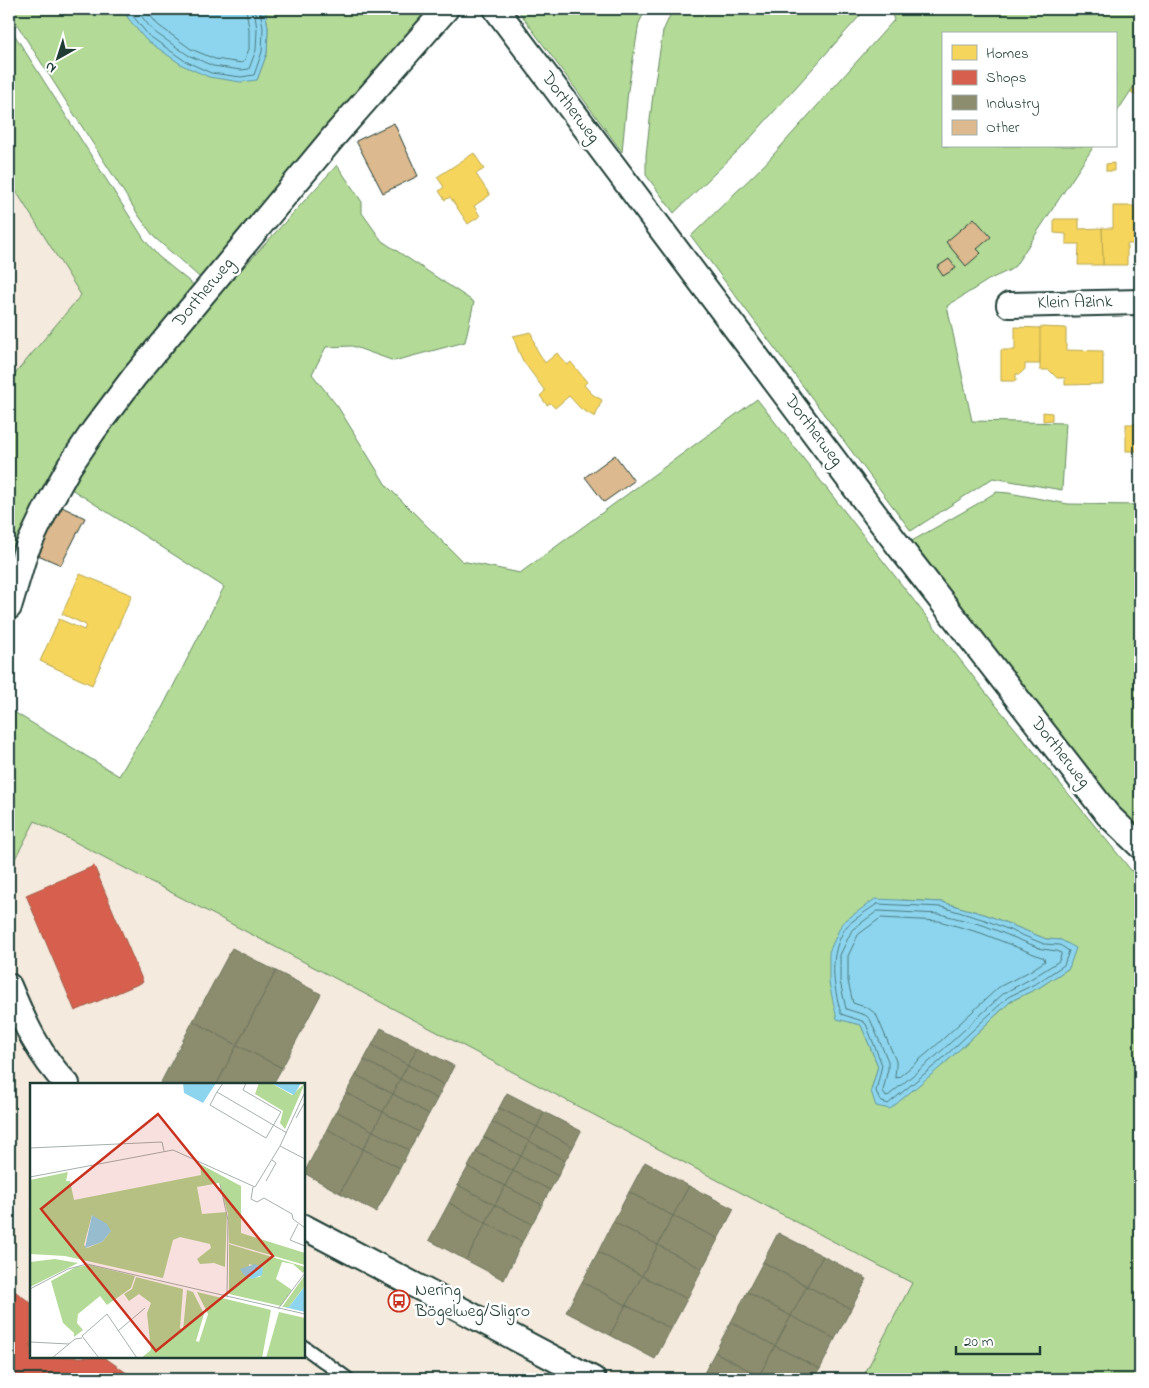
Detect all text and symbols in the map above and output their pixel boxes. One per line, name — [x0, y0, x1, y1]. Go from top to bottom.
north arrow — [32, 32, 82, 82]
legend — [942, 32, 1116, 148]
text: Homes — [986, 43, 1029, 65]
text: N — [40, 56, 61, 78]
street label: Dortherweg — [533, 66, 606, 150]
text: Shops — [986, 67, 1026, 89]
text: Industry — [986, 93, 1040, 116]
text: Other — [986, 117, 1020, 139]
street label: Dortherweg — [166, 252, 242, 335]
street label: Klein Azink — [1037, 289, 1113, 317]
street label: Dortherweg — [776, 389, 849, 473]
street label: Dortherweg — [1022, 711, 1096, 795]
inset map — [30, 1083, 305, 1358]
place label: Nering Bögelweg/Sligro — [414, 1278, 530, 1326]
bus stop icon: Nering Bögelweg/Sligro — [387, 1289, 411, 1313]
scale bar — [956, 1323, 1040, 1355]
text: 20 m — [964, 1331, 994, 1353]

